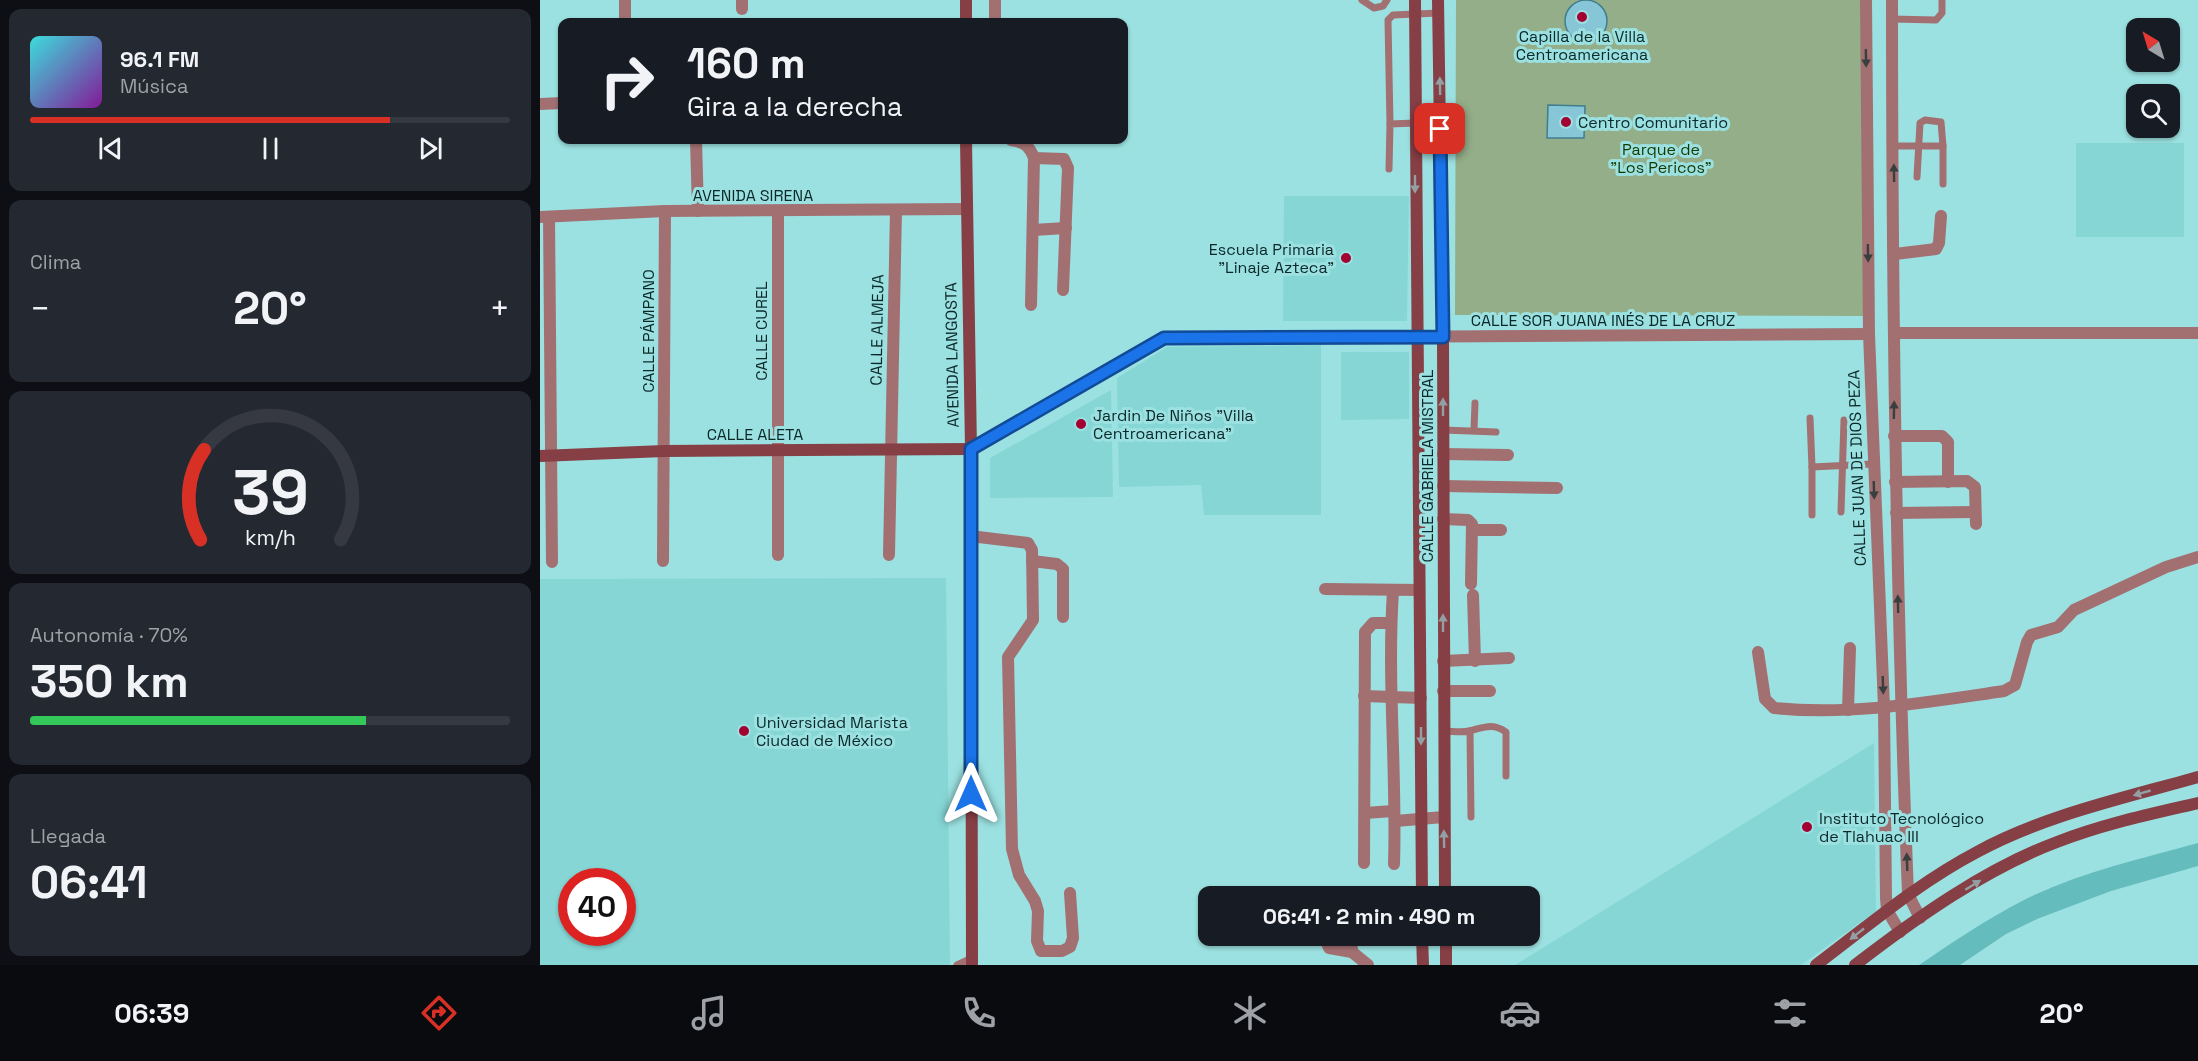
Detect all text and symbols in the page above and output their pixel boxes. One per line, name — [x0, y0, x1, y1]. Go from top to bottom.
marker: Capilla de la Villa Centroamericana — [1575, 10, 1589, 24]
north arrow — [2126, 18, 2180, 72]
map controls — [2126, 18, 2180, 138]
place label: Capilla de la Villa Centroamericana — [1516, 26, 1648, 65]
text: 160 m — [687, 37, 806, 90]
icon: right — [588, 42, 666, 120]
text: 96.1 FM — [120, 45, 199, 73]
one-way arrow — [1861, 49, 1871, 68]
text: Música — [120, 73, 188, 99]
one-way arrow — [1435, 76, 1445, 95]
button: search — [2126, 84, 2180, 138]
text: Gira a la derecha — [687, 89, 902, 124]
pin — [1414, 103, 1465, 154]
icon: arrive — [1423, 112, 1456, 145]
place label: Centro Comunitario — [1578, 112, 1728, 133]
marker: Centro Comunitario — [1559, 115, 1573, 129]
icon: previous — [94, 132, 127, 165]
icon: pause — [254, 132, 287, 165]
icon: next — [414, 132, 447, 165]
park label: Parque de "Los Pericos" — [1610, 139, 1712, 178]
one-way arrow — [1889, 163, 1898, 182]
one-way arrow — [1410, 175, 1420, 194]
street label: AVENIDA SIRENA — [693, 185, 813, 206]
place label: Escuela Primaria "Linaje Azteca" — [1209, 239, 1334, 278]
one-way arrow — [1863, 244, 1873, 263]
text: Clima — [30, 249, 81, 275]
marker: Escuela Primaria "Linaje Azteca" — [1339, 251, 1353, 265]
street label: CALLE PÁMPANO — [638, 269, 659, 393]
street label: CALLE ALMEJA — [866, 274, 888, 386]
text: 20° — [233, 280, 307, 337]
street label: CALLE CUREL — [751, 281, 772, 381]
street label: AVENIDA LANGOSTA — [940, 282, 964, 428]
text: − — [30, 288, 50, 330]
text: + — [490, 288, 510, 330]
street label: CALLE SOR JUANA INÉS DE LA CRUZ — [1471, 310, 1735, 331]
street label: CALLE GABRIELA MISTRAL — [1417, 369, 1438, 563]
street label: CALLE JUAN DE DIOS PEZA — [1843, 369, 1871, 567]
one-way arrow — [1438, 397, 1448, 416]
one-way arrow — [1890, 400, 1899, 419]
place label: Jardin De Niños "Villa Centroamericana" — [1093, 405, 1254, 444]
marker: Jardin De Niños "Villa Centroamericana" — [1074, 417, 1088, 431]
street label: CALLE ALETA — [707, 424, 803, 445]
text: 39 — [232, 453, 308, 532]
one-way arrow — [1870, 481, 1879, 500]
text: km/h — [244, 524, 296, 551]
one-way arrow — [1894, 595, 1903, 614]
one-way arrow — [1438, 613, 1448, 632]
text: Autonomía · 70% — [30, 622, 188, 648]
text: 350 km — [30, 653, 189, 710]
one-way arrow — [1878, 676, 1887, 695]
place label: Universidad Marista Ciudad de México — [756, 712, 908, 751]
marker: Universidad Marista Ciudad de México — [737, 724, 751, 738]
one-way arrow — [1416, 727, 1426, 746]
position arrow — [939, 762, 1003, 826]
one-way arrow — [2133, 788, 2151, 798]
place label: Instituto Tecnológico de Tlahuac III — [1819, 808, 1984, 847]
marker: Instituto Tecnológico de Tlahuac III — [1800, 820, 1814, 834]
text: Llegada — [30, 823, 106, 849]
one-way arrow — [1440, 829, 1449, 848]
one-way arrow — [1902, 853, 1911, 872]
text: 06:41 — [30, 854, 148, 911]
speed limit sign: 40 — [558, 868, 636, 946]
one-way arrow — [1965, 879, 1981, 890]
text: 06:41 · 2 min · 490 m — [1263, 902, 1475, 930]
one-way arrow — [1849, 927, 1865, 940]
icon: directions — [418, 992, 460, 1034]
icon: music — [688, 992, 730, 1034]
icon: phone — [958, 992, 1000, 1034]
icon: climate — [1229, 992, 1271, 1034]
icon: car — [1499, 992, 1541, 1034]
icon: filters — [1769, 992, 1811, 1034]
text: 06:39 — [114, 996, 189, 1031]
text: 20° — [2040, 996, 2084, 1031]

